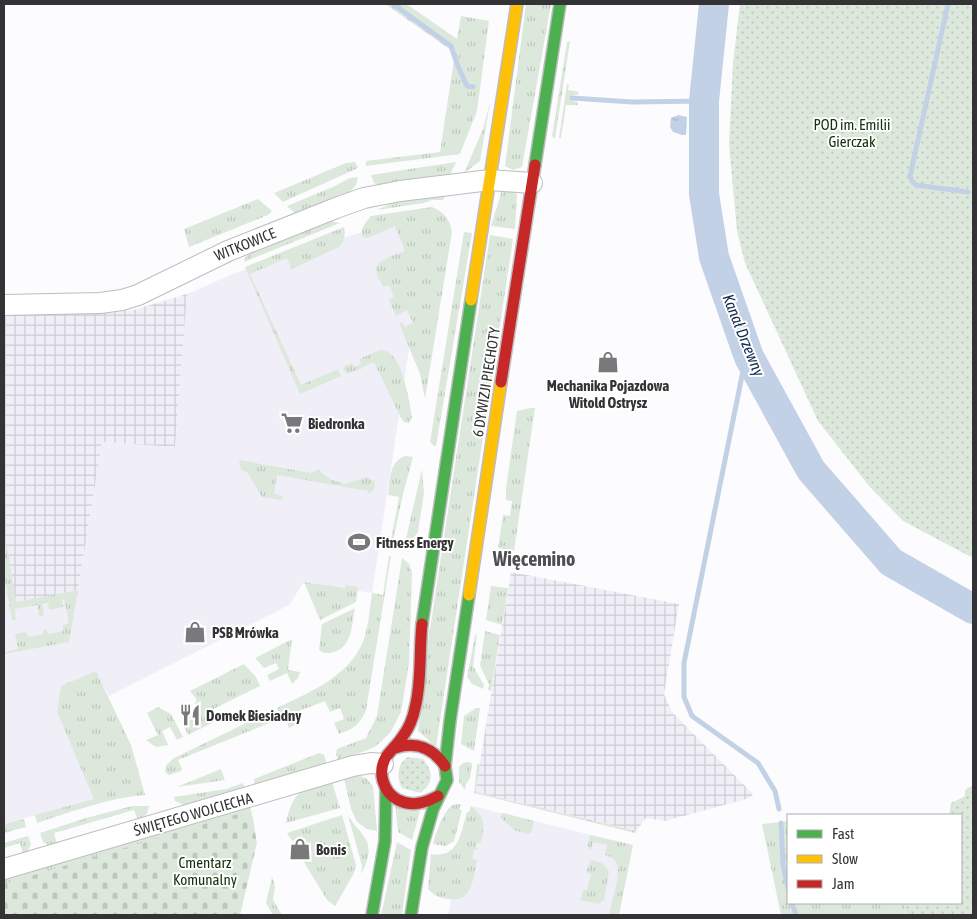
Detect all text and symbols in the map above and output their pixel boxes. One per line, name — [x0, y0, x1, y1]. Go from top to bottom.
park label: POD im. Emilii Gierczak — [813, 116, 891, 150]
street label: WITKOWICE — [212, 224, 279, 264]
water label: Kanał Drzewny — [718, 291, 769, 379]
street label: 6 DYWIZJI PIECHOTY — [469, 326, 503, 438]
shop icon: Mechanika Pojazdowa Witold Ostrysz — [595, 349, 621, 375]
place label: Mechanika Pojazdowa Witold Ostrysz — [547, 377, 669, 411]
supermarket icon: Biedronka — [279, 410, 305, 436]
place label: Biedronka — [308, 415, 365, 432]
sports icon: Fitness Energy — [346, 529, 372, 555]
place label: Fitness Energy — [376, 534, 454, 551]
district label: Więcemino — [492, 547, 575, 570]
shop icon: PSB Mrówka — [182, 619, 208, 645]
place label: PSB Mrówka — [212, 624, 279, 641]
restaurant icon: Domek Biesiadny — [177, 702, 203, 728]
place label: Domek Biesiadny — [206, 707, 302, 724]
street label: ŚWIĘTEGO WOJCIECHA — [132, 789, 255, 839]
legend — [787, 814, 962, 904]
text: Fast — [832, 825, 854, 842]
shop icon: Bonis — [287, 836, 313, 862]
place label: Bonis — [316, 841, 347, 858]
text: Slow — [832, 850, 858, 867]
park label: Cmentarz Komunalny — [173, 854, 237, 888]
text: Jam — [832, 875, 855, 892]

